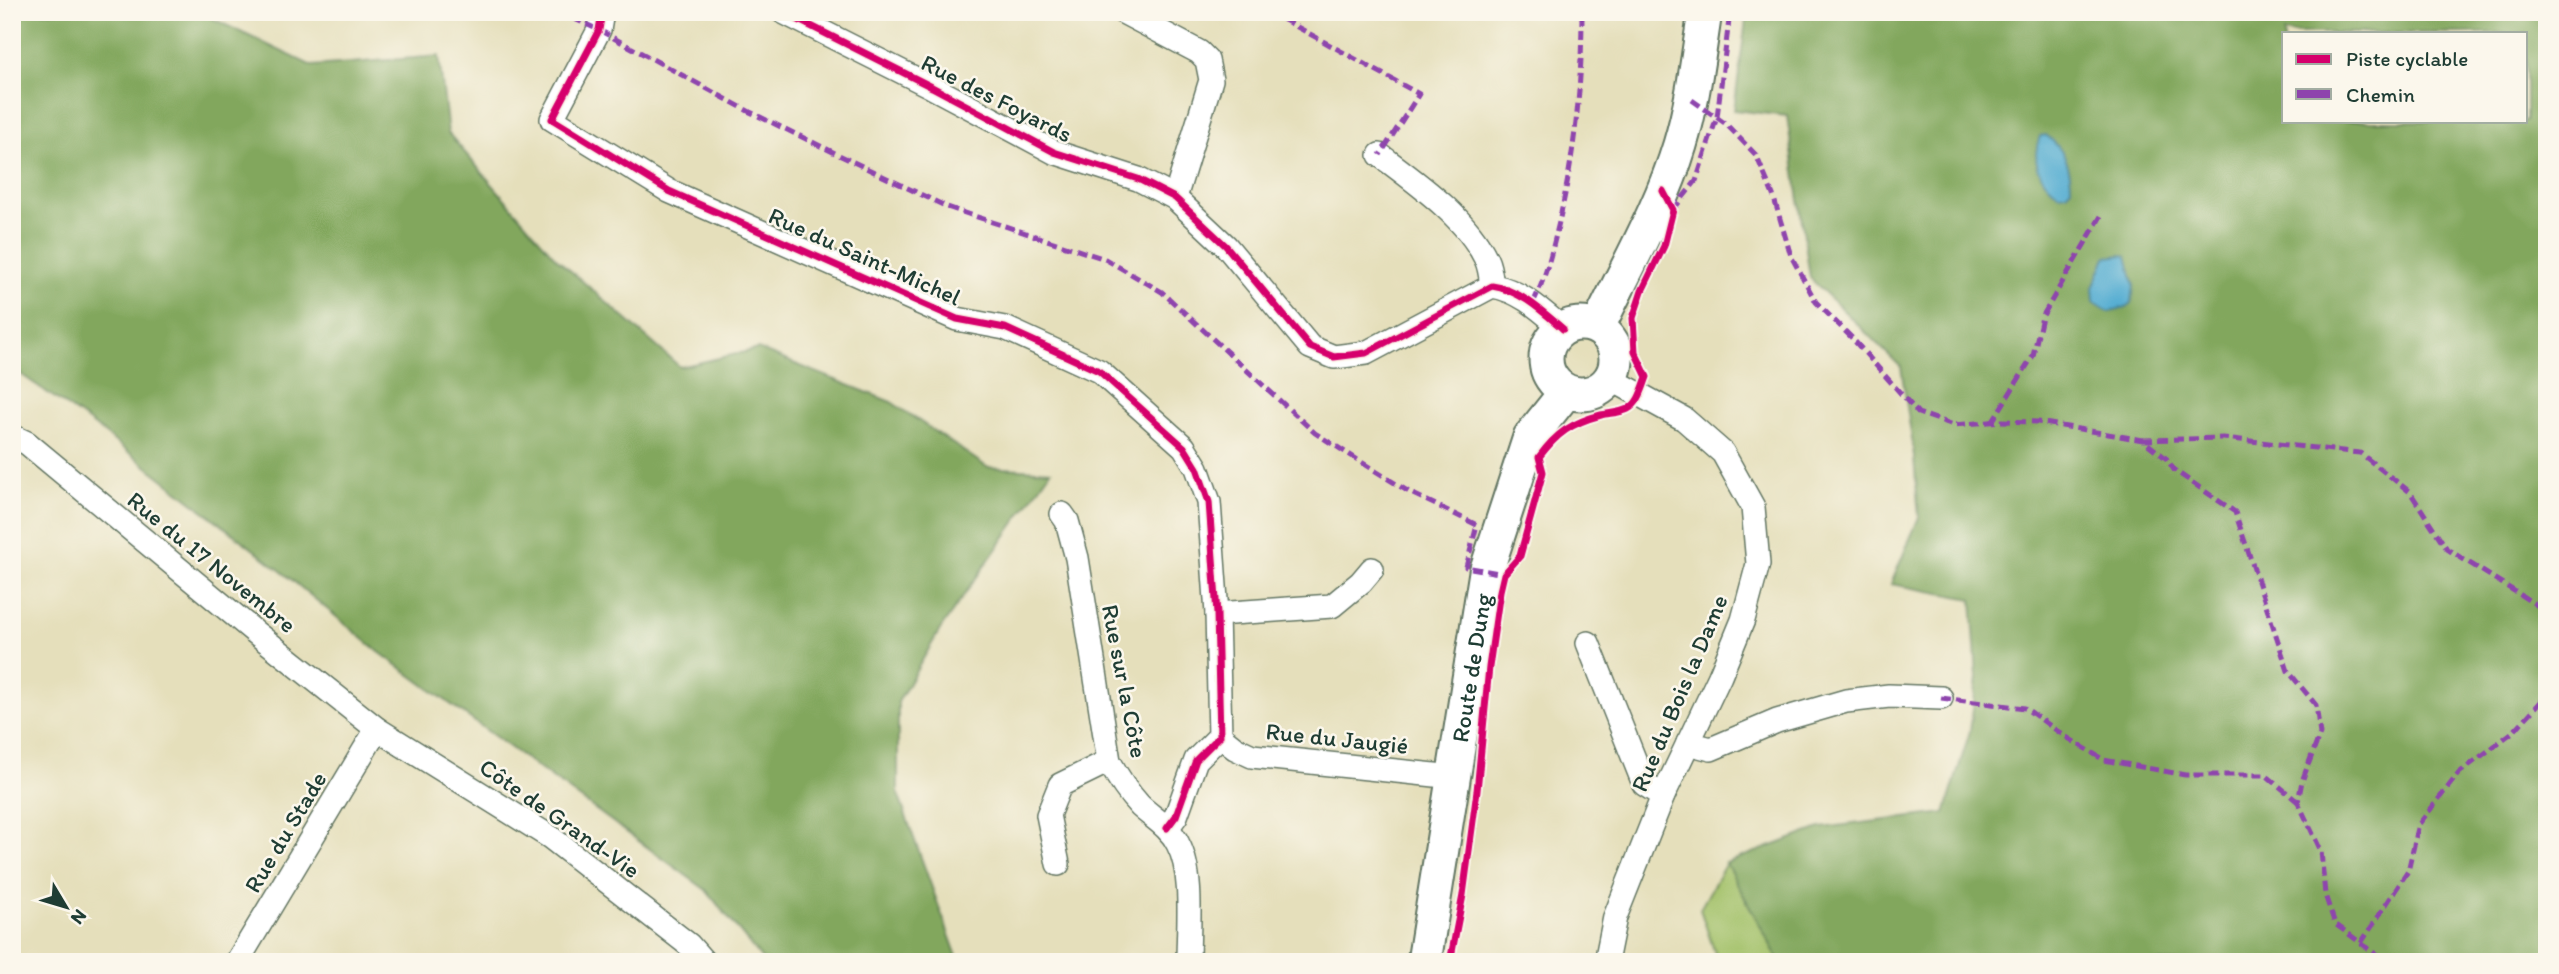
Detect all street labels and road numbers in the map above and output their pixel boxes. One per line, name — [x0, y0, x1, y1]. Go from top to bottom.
street label: Rue des Foyards — [917, 47, 1077, 149]
street label: Rue du Saint-Michel — [764, 201, 966, 312]
street label: Rue du 17 Novembre — [122, 485, 302, 639]
street label: Route de Dung — [1445, 590, 1497, 744]
street label: Rue du Bois la Dame — [1624, 590, 1734, 796]
street label: Rue sur la Côte — [1096, 602, 1154, 760]
street label: Rue du Jaugié — [1264, 716, 1410, 760]
street label: Côte de Grand-Vie — [474, 752, 646, 884]
street label: Rue du Stade — [238, 766, 332, 898]

